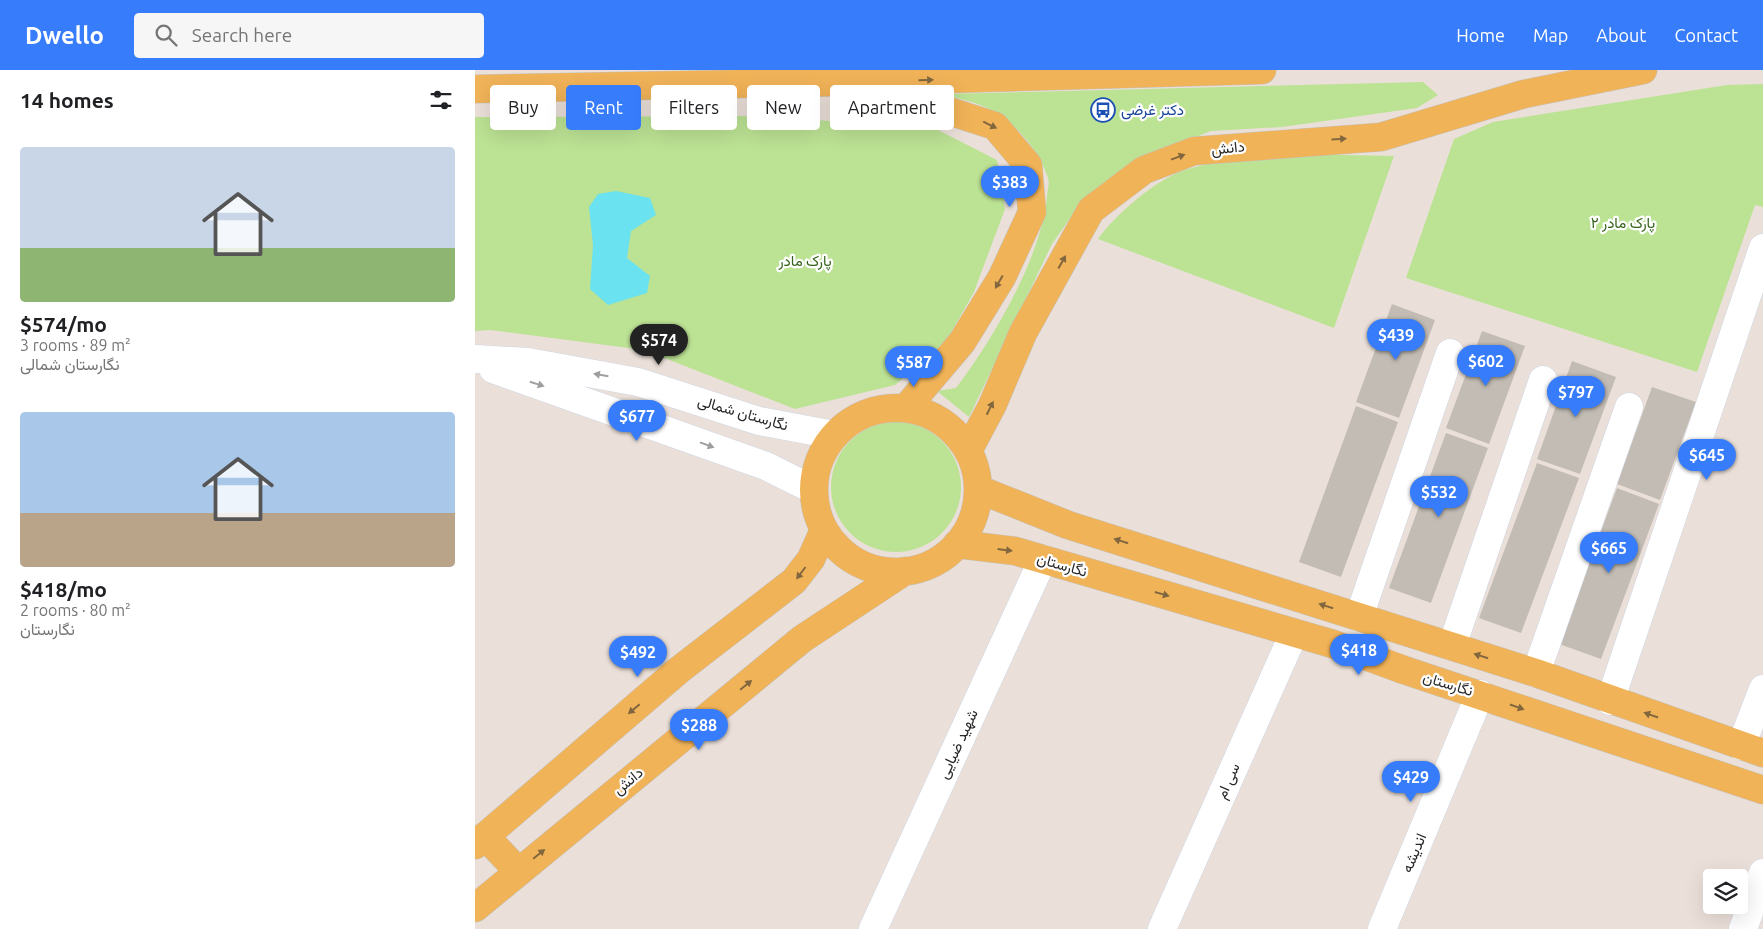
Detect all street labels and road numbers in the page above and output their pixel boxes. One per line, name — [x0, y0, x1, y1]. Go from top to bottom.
street label: دانش — [1210, 137, 1246, 160]
street label: نگارستان شمالی — [695, 391, 790, 435]
street label: نگارستان — [1035, 549, 1089, 581]
street label: نگارستان — [1421, 668, 1475, 700]
street label: شهید ضیایی — [934, 706, 983, 782]
street label: سی ام — [1212, 760, 1245, 802]
street label: دانش — [609, 763, 647, 799]
street label: اندیشه — [1398, 831, 1430, 875]

